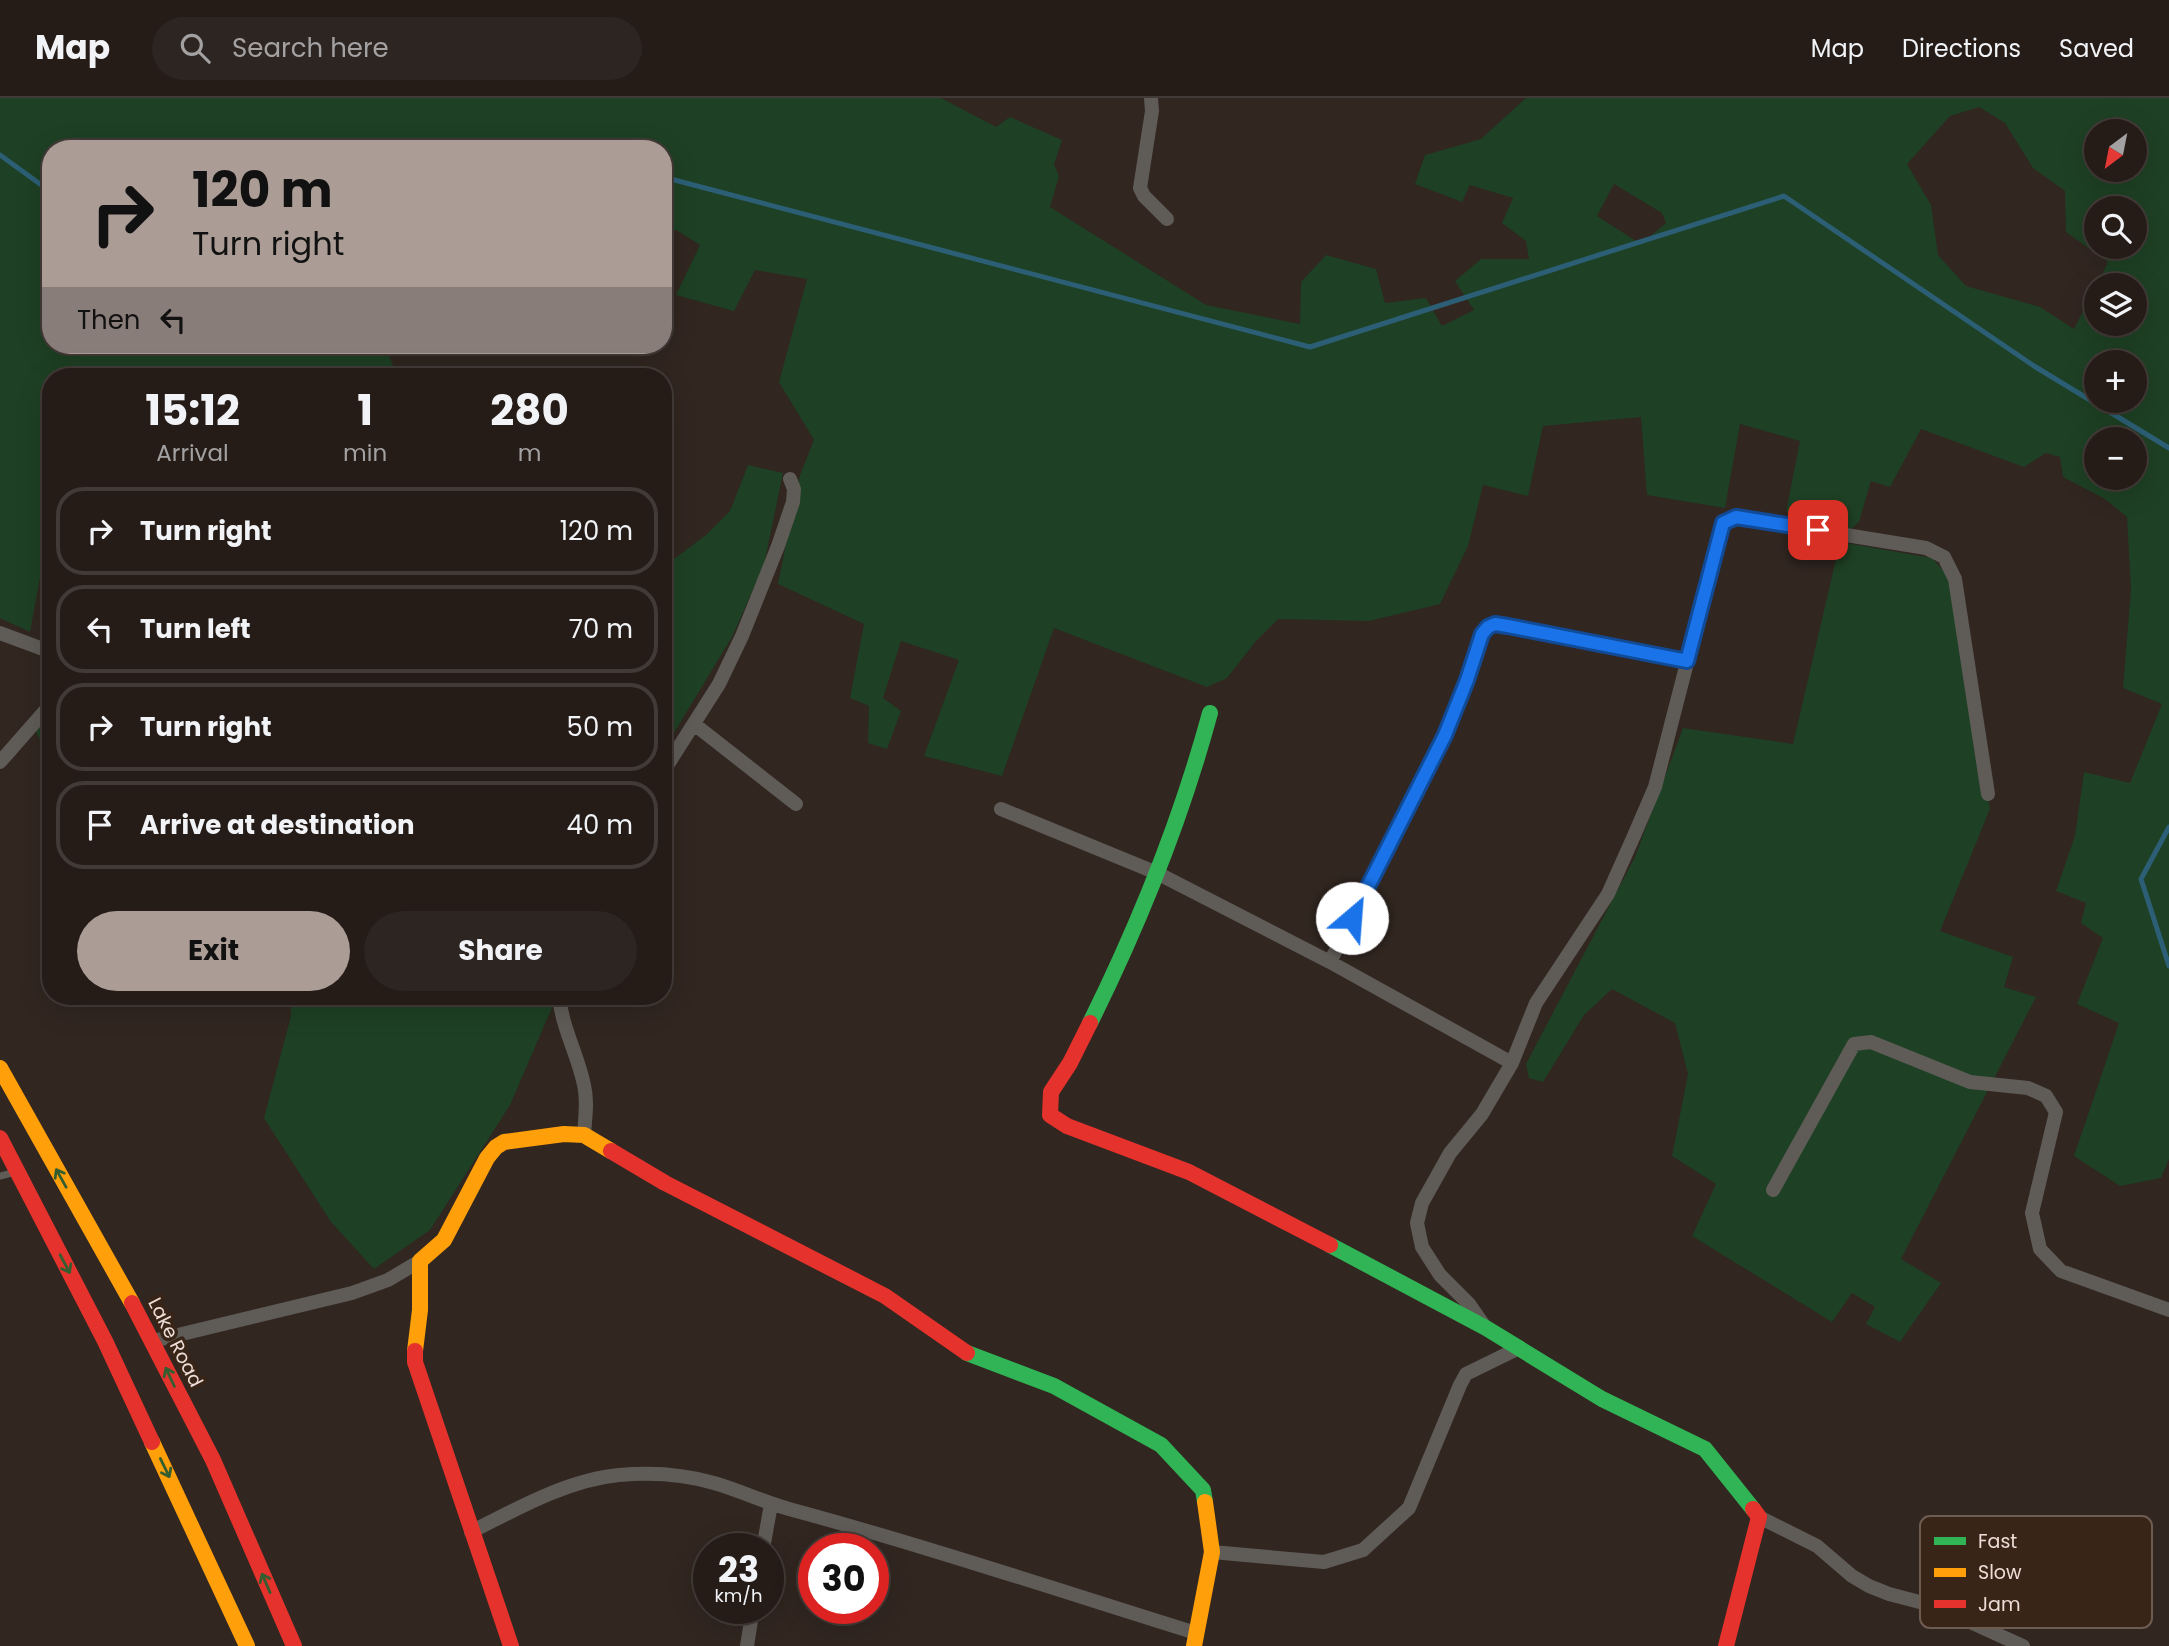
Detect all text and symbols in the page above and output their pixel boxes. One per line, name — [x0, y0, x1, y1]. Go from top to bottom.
search box — [152, 17, 642, 80]
text: Map — [35, 24, 110, 71]
icon: search — [176, 29, 214, 67]
text: Search here — [232, 30, 389, 66]
text: Map — [1811, 32, 1864, 65]
text: Directions — [1902, 32, 2021, 65]
text: Saved — [2059, 32, 2134, 65]
north arrow — [2084, 119, 2147, 182]
map controls — [2084, 119, 2147, 490]
text: 120 m — [192, 156, 333, 224]
icon: right — [77, 168, 168, 259]
button: search — [2084, 196, 2147, 259]
text: Turn right — [192, 221, 344, 266]
button: layers — [2084, 273, 2147, 336]
icon: left — [154, 301, 192, 339]
text: Then — [77, 302, 140, 338]
button: + — [2084, 350, 2147, 413]
text: 15:12 — [145, 381, 240, 440]
text: 1 — [357, 381, 373, 440]
text: 280 — [490, 381, 569, 440]
button: − — [2084, 427, 2147, 490]
text: Arrival — [156, 437, 229, 469]
text: min — [343, 437, 387, 469]
text: m — [518, 437, 541, 469]
pin — [1788, 500, 1848, 560]
icon: arrive — [1799, 511, 1837, 549]
icon: right — [81, 512, 119, 550]
text: Turn right — [140, 513, 272, 549]
text: 120 m — [560, 513, 633, 549]
icon: left — [81, 610, 119, 648]
text: Turn left — [140, 611, 251, 647]
text: 70 m — [569, 611, 633, 647]
icon: right — [81, 708, 119, 746]
text: Turn right — [140, 709, 272, 745]
text: 50 m — [567, 709, 633, 745]
icon: arrive — [81, 806, 119, 844]
text: Arrive at destination — [140, 807, 415, 843]
text: 40 m — [567, 807, 633, 843]
position arrow — [1315, 881, 1389, 955]
button: Exit — [77, 911, 350, 991]
button: Share — [364, 911, 637, 991]
one-way arrow — [54, 1168, 67, 1189]
one-way arrow — [58, 1253, 72, 1274]
street label: Lake Road — [141, 1293, 210, 1392]
one-way arrow — [163, 1367, 177, 1388]
one-way arrow — [158, 1457, 172, 1478]
legend — [1920, 1516, 2152, 1628]
text: Fast — [1978, 1528, 2017, 1555]
speed limit sign: 30 — [798, 1533, 889, 1624]
text: 23 — [718, 1545, 759, 1594]
text: Slow — [1978, 1559, 2022, 1586]
one-way arrow — [259, 1573, 272, 1595]
text: km/h — [715, 1583, 762, 1608]
text: Jam — [1978, 1591, 2020, 1618]

